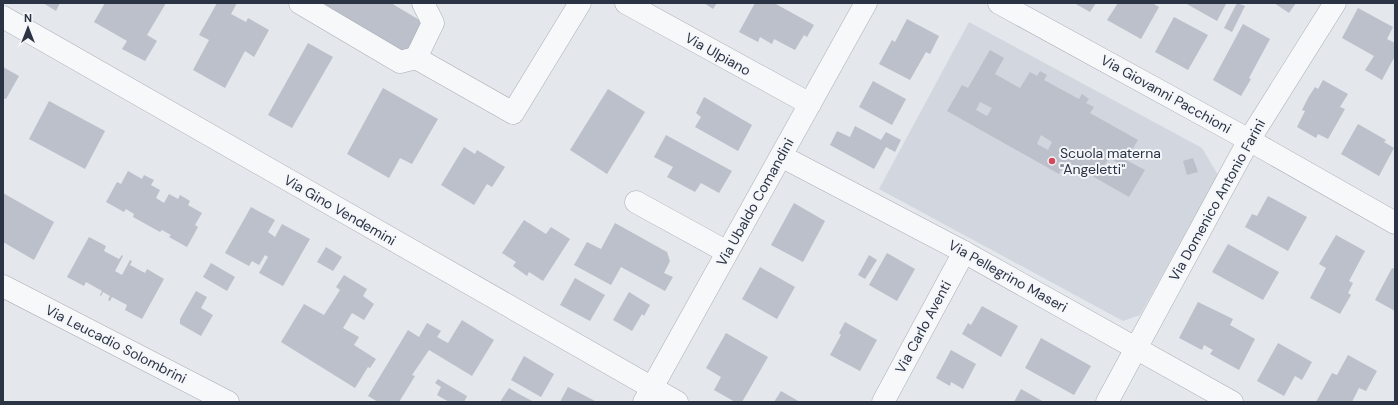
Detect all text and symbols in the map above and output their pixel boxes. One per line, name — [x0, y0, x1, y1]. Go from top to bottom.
north arrow — [8, 8, 48, 48]
text: N — [24, 11, 32, 25]
street label: Via Ulpiano — [682, 29, 754, 79]
street label: Via Giovanni Pacchioni — [1098, 51, 1234, 137]
street label: Via Domenico Antonio Farini — [1165, 116, 1269, 284]
street label: Via Ubaldo Comandini — [712, 135, 798, 269]
place label: Scuola materna "Angeletti" — [1060, 144, 1161, 178]
marker: Scuola materna "Angeletti" — [1047, 156, 1057, 166]
street label: Via Gino Vendemini — [281, 171, 399, 249]
street label: Via Pellegrino Maseri — [945, 236, 1071, 316]
street label: Via Carlo Aventi — [891, 278, 955, 376]
street label: Via Leucadio Solombrini — [42, 301, 190, 387]

